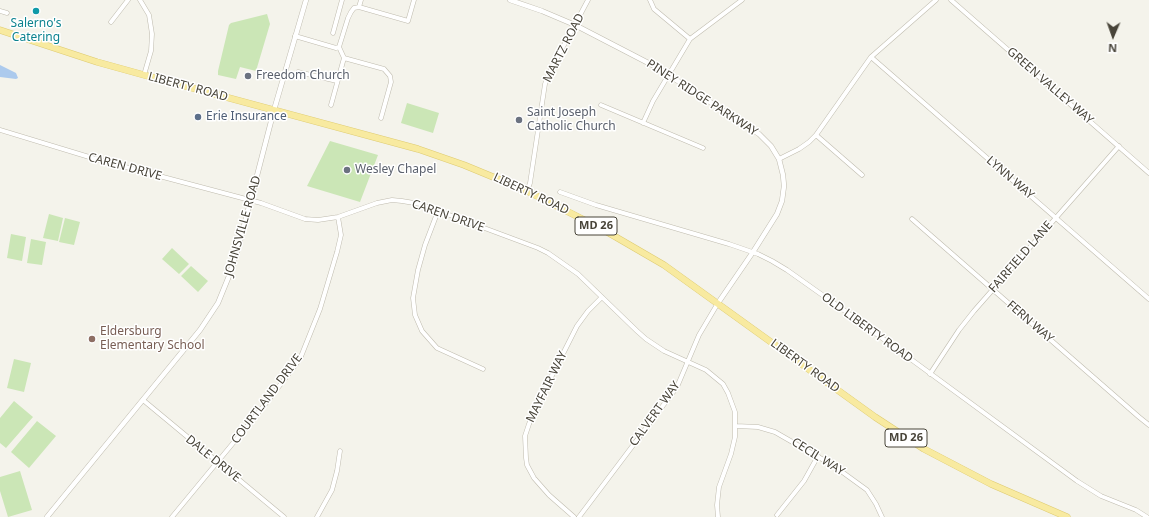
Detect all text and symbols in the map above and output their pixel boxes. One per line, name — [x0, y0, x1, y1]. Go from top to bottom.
marker: Salerno's Catering — [31, 6, 41, 16]
street label: MARTZ ROAD — [540, 11, 588, 85]
north arrow — [1093, 16, 1133, 56]
place label: Salerno's Catering — [11, 17, 61, 45]
text: N — [1108, 41, 1117, 56]
street label: GREEN VALLEY WAY — [1004, 45, 1096, 127]
street label: PINEY RIDGE PARKWAY — [644, 57, 760, 139]
street label: LIBERTY ROAD — [147, 69, 229, 105]
place label: Freedom Church — [256, 69, 350, 83]
marker: Freedom Church — [243, 71, 253, 81]
place label: Saint Joseph Catholic Church — [527, 106, 616, 134]
place label: Erie Insurance — [206, 110, 287, 124]
marker: Erie Insurance — [193, 112, 203, 122]
marker: Saint Joseph Catholic Church — [514, 115, 524, 125]
street label: CAREN DRIVE — [87, 150, 163, 184]
street label: LYNN WAY — [983, 153, 1037, 203]
place label: Wesley Chapel — [355, 163, 436, 177]
marker: Wesley Chapel — [342, 165, 352, 175]
street label: LIBERTY ROAD — [491, 170, 571, 218]
street label: JOHNSVILLE ROAD — [222, 174, 264, 278]
street label: CAREN DRIVE — [410, 197, 486, 235]
road number: MD 26 — [575, 217, 617, 235]
street label: FAIRFIELD LANE — [986, 218, 1056, 296]
street label: OLD LIBERTY ROAD — [818, 290, 916, 366]
street label: FERN WAY — [1004, 298, 1056, 346]
place label: Eldersburg Elementary School — [100, 325, 205, 353]
marker: Eldersburg Elementary School — [87, 334, 97, 344]
street label: LIBERTY ROAD — [768, 336, 842, 396]
street label: MAYFAIR WAY — [524, 349, 570, 425]
street label: COURTLAND DRIVE — [229, 351, 305, 447]
street label: CALVERT WAY — [627, 379, 683, 449]
road number: MD 26 — [885, 429, 927, 447]
street label: DALE DRIVE — [183, 433, 243, 485]
street label: CECIL WAY — [789, 435, 847, 479]

